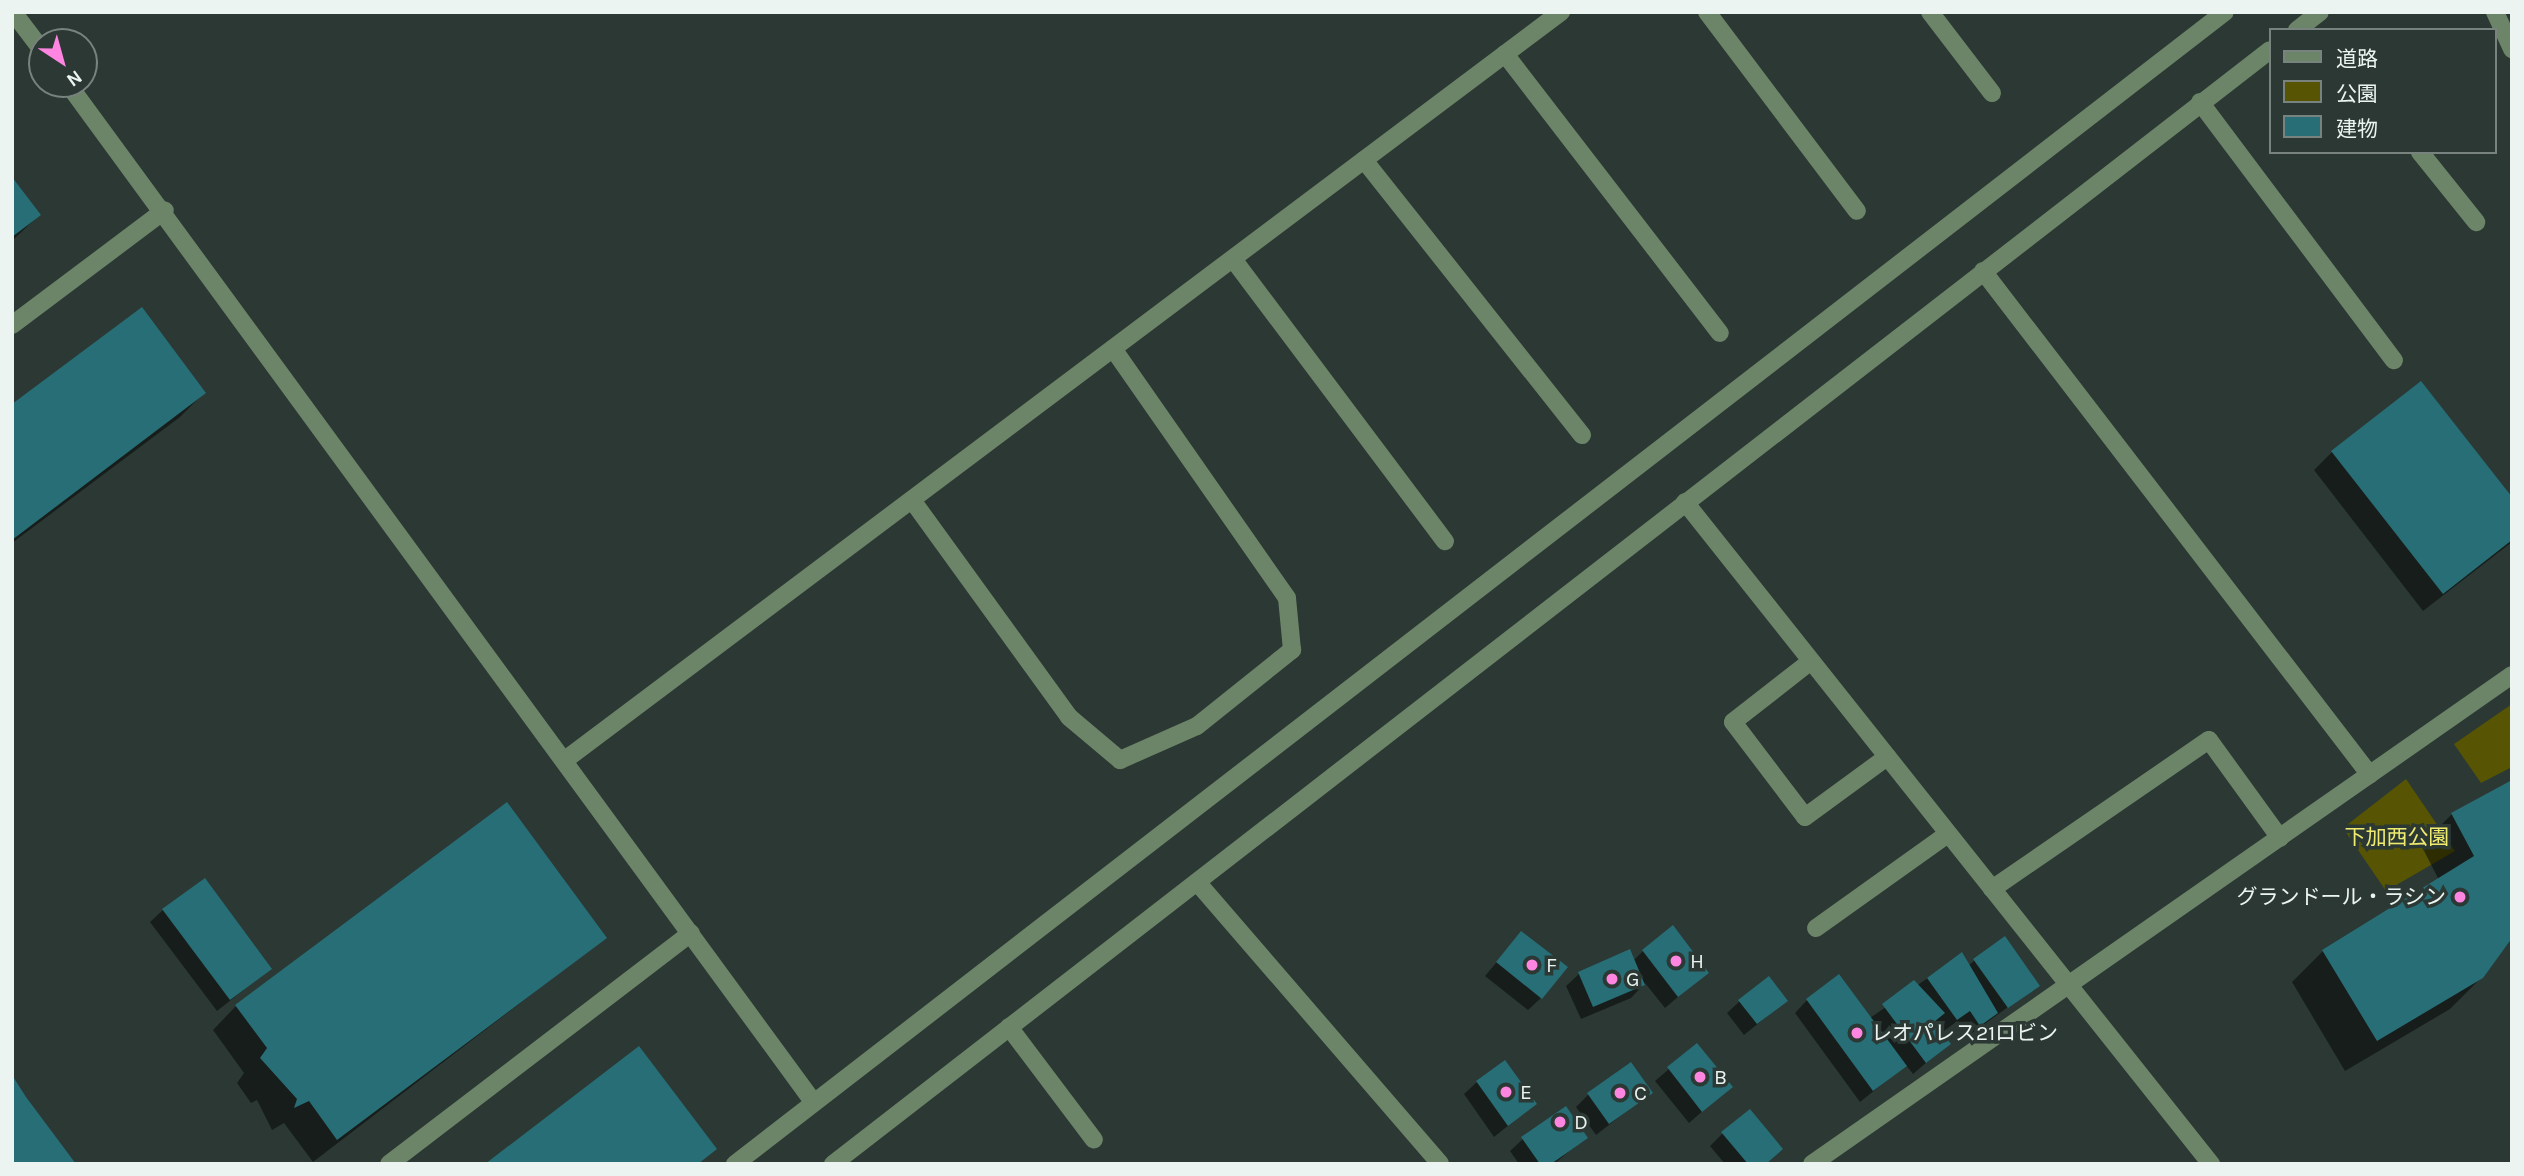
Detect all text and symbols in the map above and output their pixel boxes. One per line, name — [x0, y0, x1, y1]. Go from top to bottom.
north arrow — [28, 28, 98, 98]
legend — [2268, 28, 2496, 154]
text: 道路 — [2336, 47, 2378, 71]
text: N — [62, 65, 86, 91]
text: 公園 — [2336, 82, 2378, 106]
text: 建物 — [2336, 117, 2378, 141]
park label: 下加西公園 — [2345, 824, 2449, 850]
place label: グランドール・ラシン — [2236, 884, 2446, 910]
marker: グランドール・ラシン — [2452, 889, 2468, 905]
place label: H — [1690, 948, 1704, 974]
place label: F — [1546, 952, 1557, 978]
marker: H — [1668, 953, 1684, 969]
marker: F — [1524, 957, 1540, 973]
place label: G — [1626, 966, 1640, 992]
marker: G — [1604, 971, 1620, 987]
place label: レオパレス21ロビン — [1871, 1020, 2058, 1046]
marker: レオパレス21ロビン — [1849, 1025, 1865, 1041]
place label: B — [1714, 1064, 1727, 1090]
marker: B — [1692, 1069, 1708, 1085]
place label: E — [1520, 1079, 1532, 1105]
place label: C — [1634, 1080, 1647, 1106]
marker: E — [1498, 1084, 1514, 1100]
marker: C — [1612, 1085, 1628, 1101]
place label: D — [1574, 1109, 1588, 1135]
marker: D — [1552, 1114, 1568, 1130]

